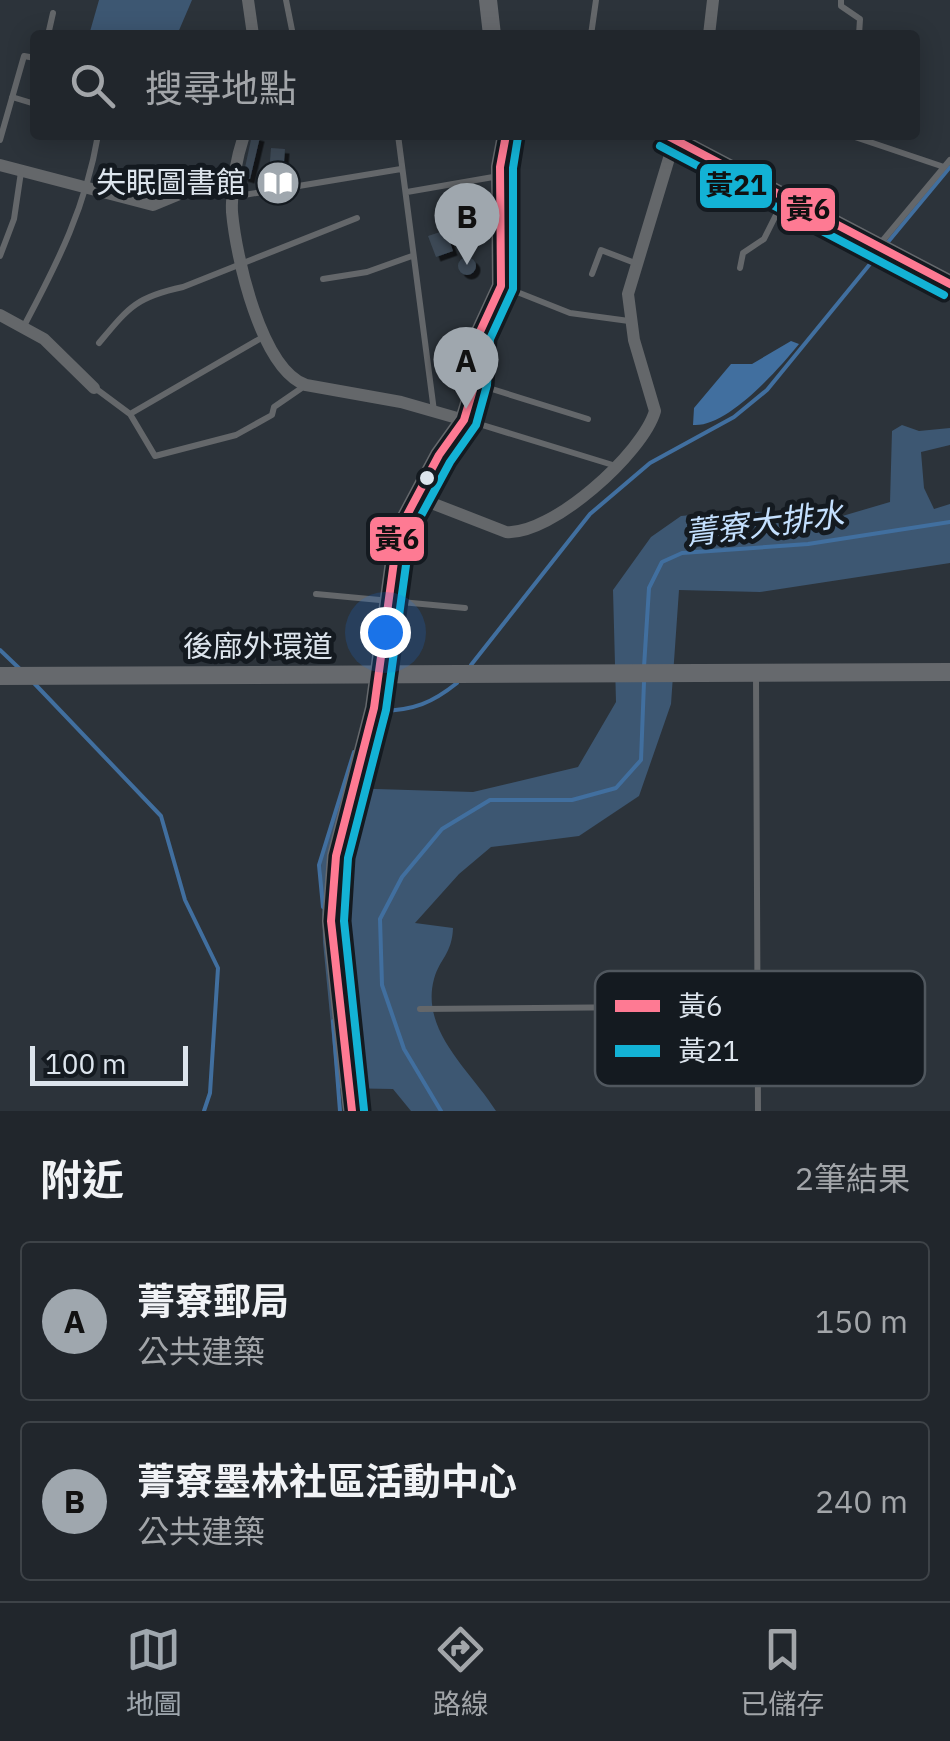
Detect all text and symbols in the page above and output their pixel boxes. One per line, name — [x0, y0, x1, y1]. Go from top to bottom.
search box — [30, 30, 920, 140]
icon: search — [65, 58, 120, 113]
text: 搜尋地點 — [145, 63, 297, 112]
library icon: 失眠圖書館 — [255, 160, 301, 206]
place label: 失眠圖書館 — [96, 162, 246, 201]
line badge: 黃21 — [698, 162, 774, 210]
text: 黃21 — [705, 166, 767, 203]
pin: B — [434, 182, 500, 265]
line badge: 黃6 — [779, 186, 837, 233]
text: 黃6 — [786, 190, 830, 227]
pin: A — [434, 326, 498, 409]
unlabelled marker — [417, 468, 437, 488]
water label: 菁寮大排水 — [682, 492, 848, 554]
line badge: 黃6 — [368, 515, 426, 563]
text: 黃6 — [375, 520, 419, 557]
your location — [360, 607, 411, 658]
street label: 後廍外環道 — [183, 626, 333, 665]
legend — [595, 971, 925, 1086]
text: 黃6 — [678, 987, 723, 1024]
text: 黃21 — [678, 1032, 740, 1069]
scale bar — [30, 1041, 188, 1086]
text: 100 m — [45, 1045, 126, 1082]
text: 附近 — [40, 1152, 124, 1207]
text: 2筆結果 — [795, 1157, 910, 1199]
text: 菁寮郵局 — [137, 1276, 289, 1325]
text: A — [64, 1300, 85, 1342]
text: 150 m — [815, 1300, 908, 1342]
text: 公共建築 — [137, 1330, 265, 1372]
text: 菁寮墨林社區活動中心 — [137, 1456, 517, 1505]
text: B — [64, 1480, 85, 1522]
text: 240 m — [815, 1480, 908, 1522]
text: 公共建築 — [137, 1510, 265, 1552]
tab: 地圖 — [126, 1622, 182, 1722]
tab: 路線 — [433, 1622, 489, 1722]
tab: 已儲存 — [740, 1622, 824, 1722]

